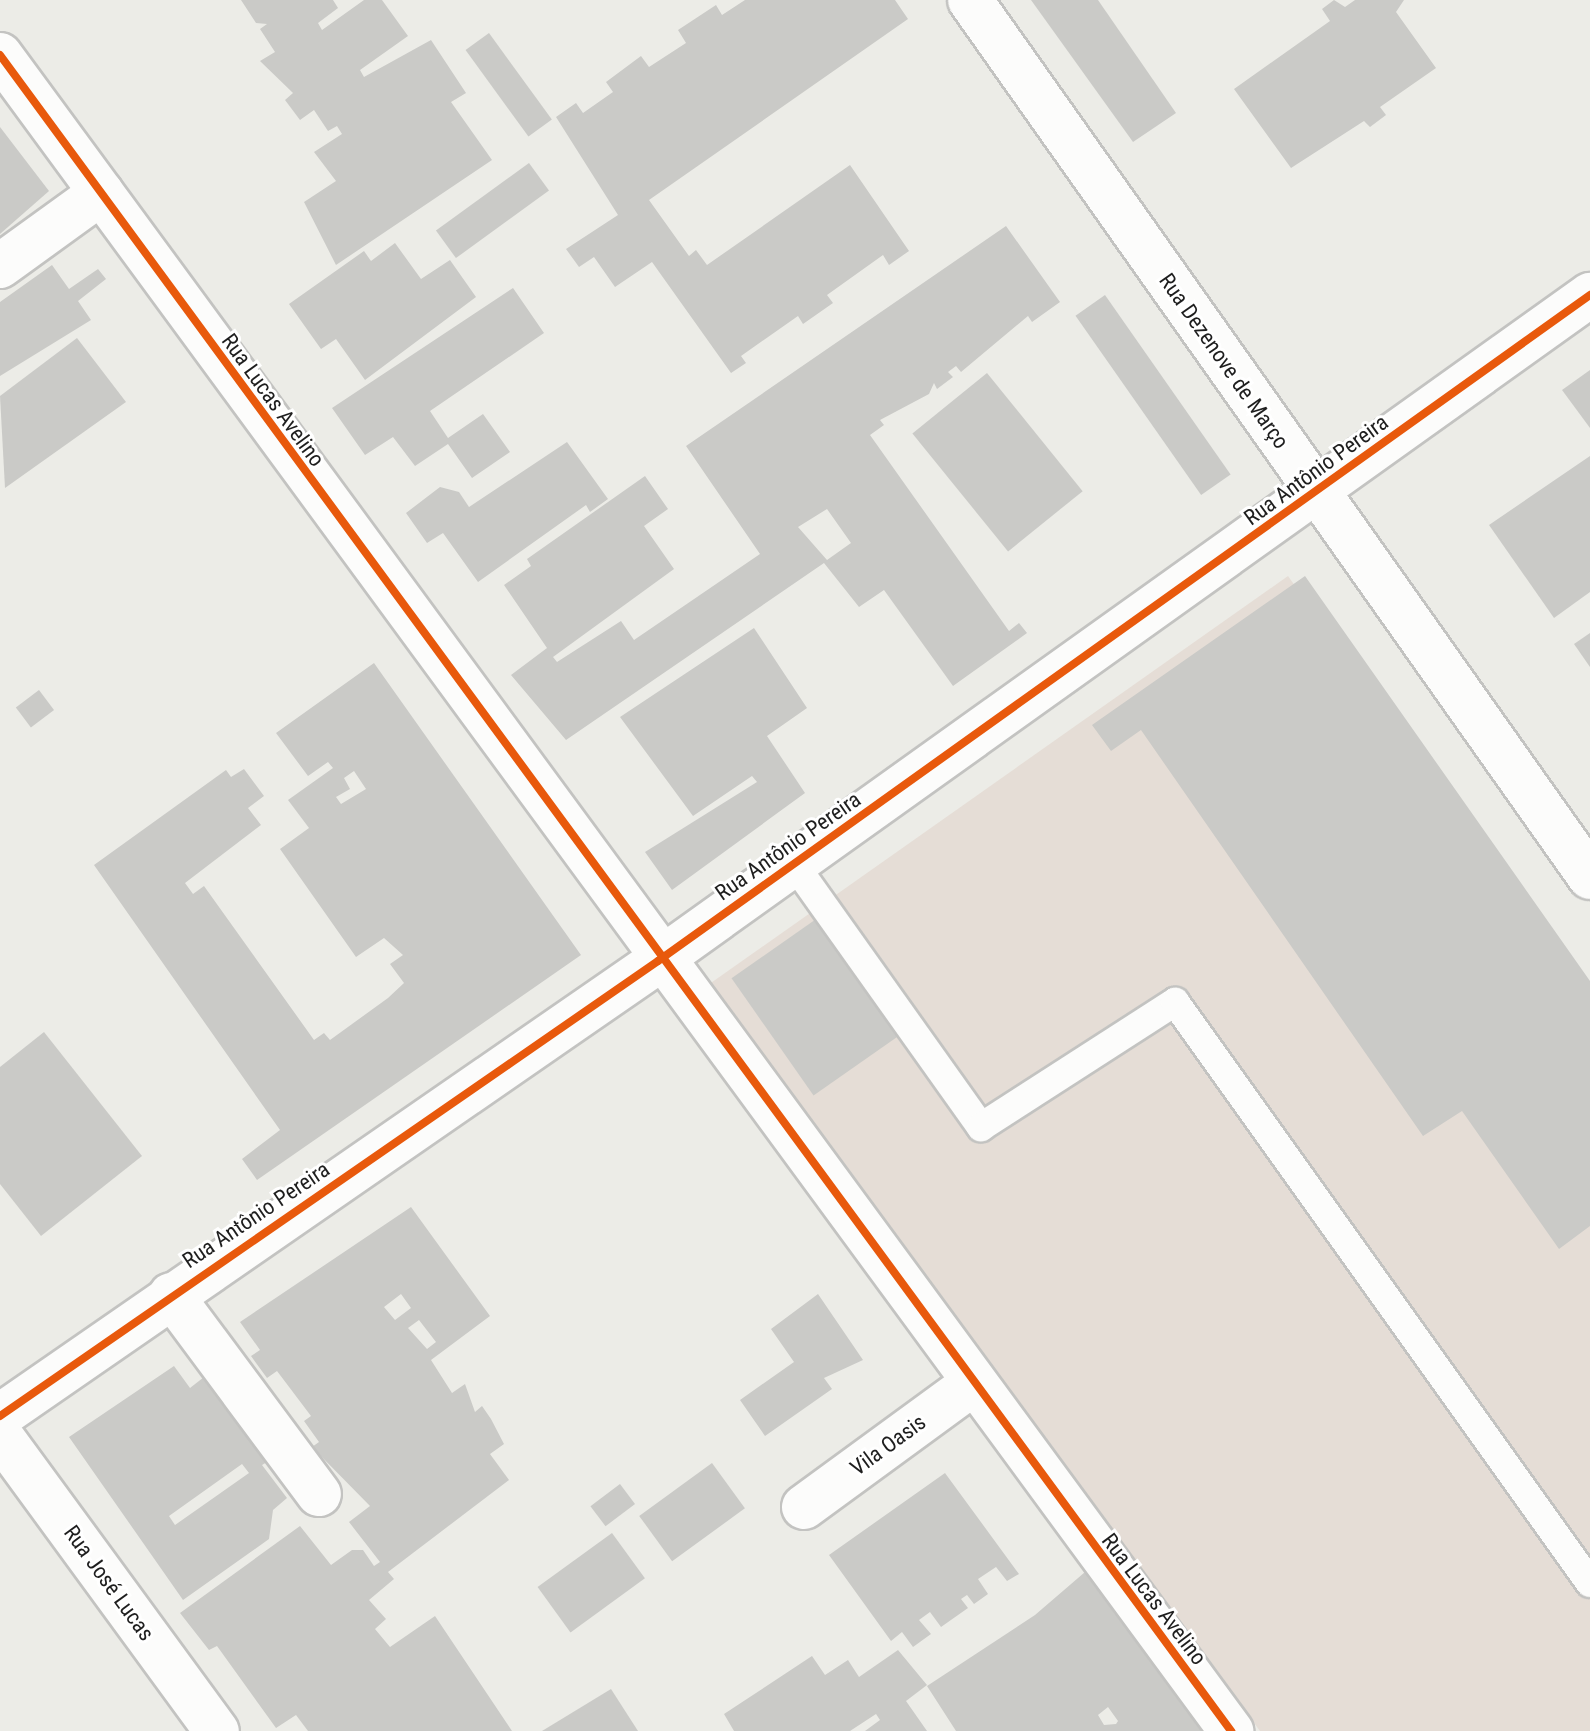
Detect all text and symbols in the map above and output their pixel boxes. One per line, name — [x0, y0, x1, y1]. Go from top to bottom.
street label: Rua Dezenove de Março — [1154, 268, 1294, 454]
street label: Rua Lucas Avelino — [216, 328, 330, 472]
street label: Rua Antônio Pereira — [1239, 409, 1393, 531]
street label: Rua Antônio Pereira — [710, 786, 866, 906]
street label: Rua Antônio Pereira — [178, 1156, 334, 1274]
street label: Vila Oasis — [845, 1409, 931, 1481]
street label: Rua José Lucas — [58, 1520, 160, 1646]
street label: Rua Lucas Avelino — [1096, 1528, 1212, 1670]

